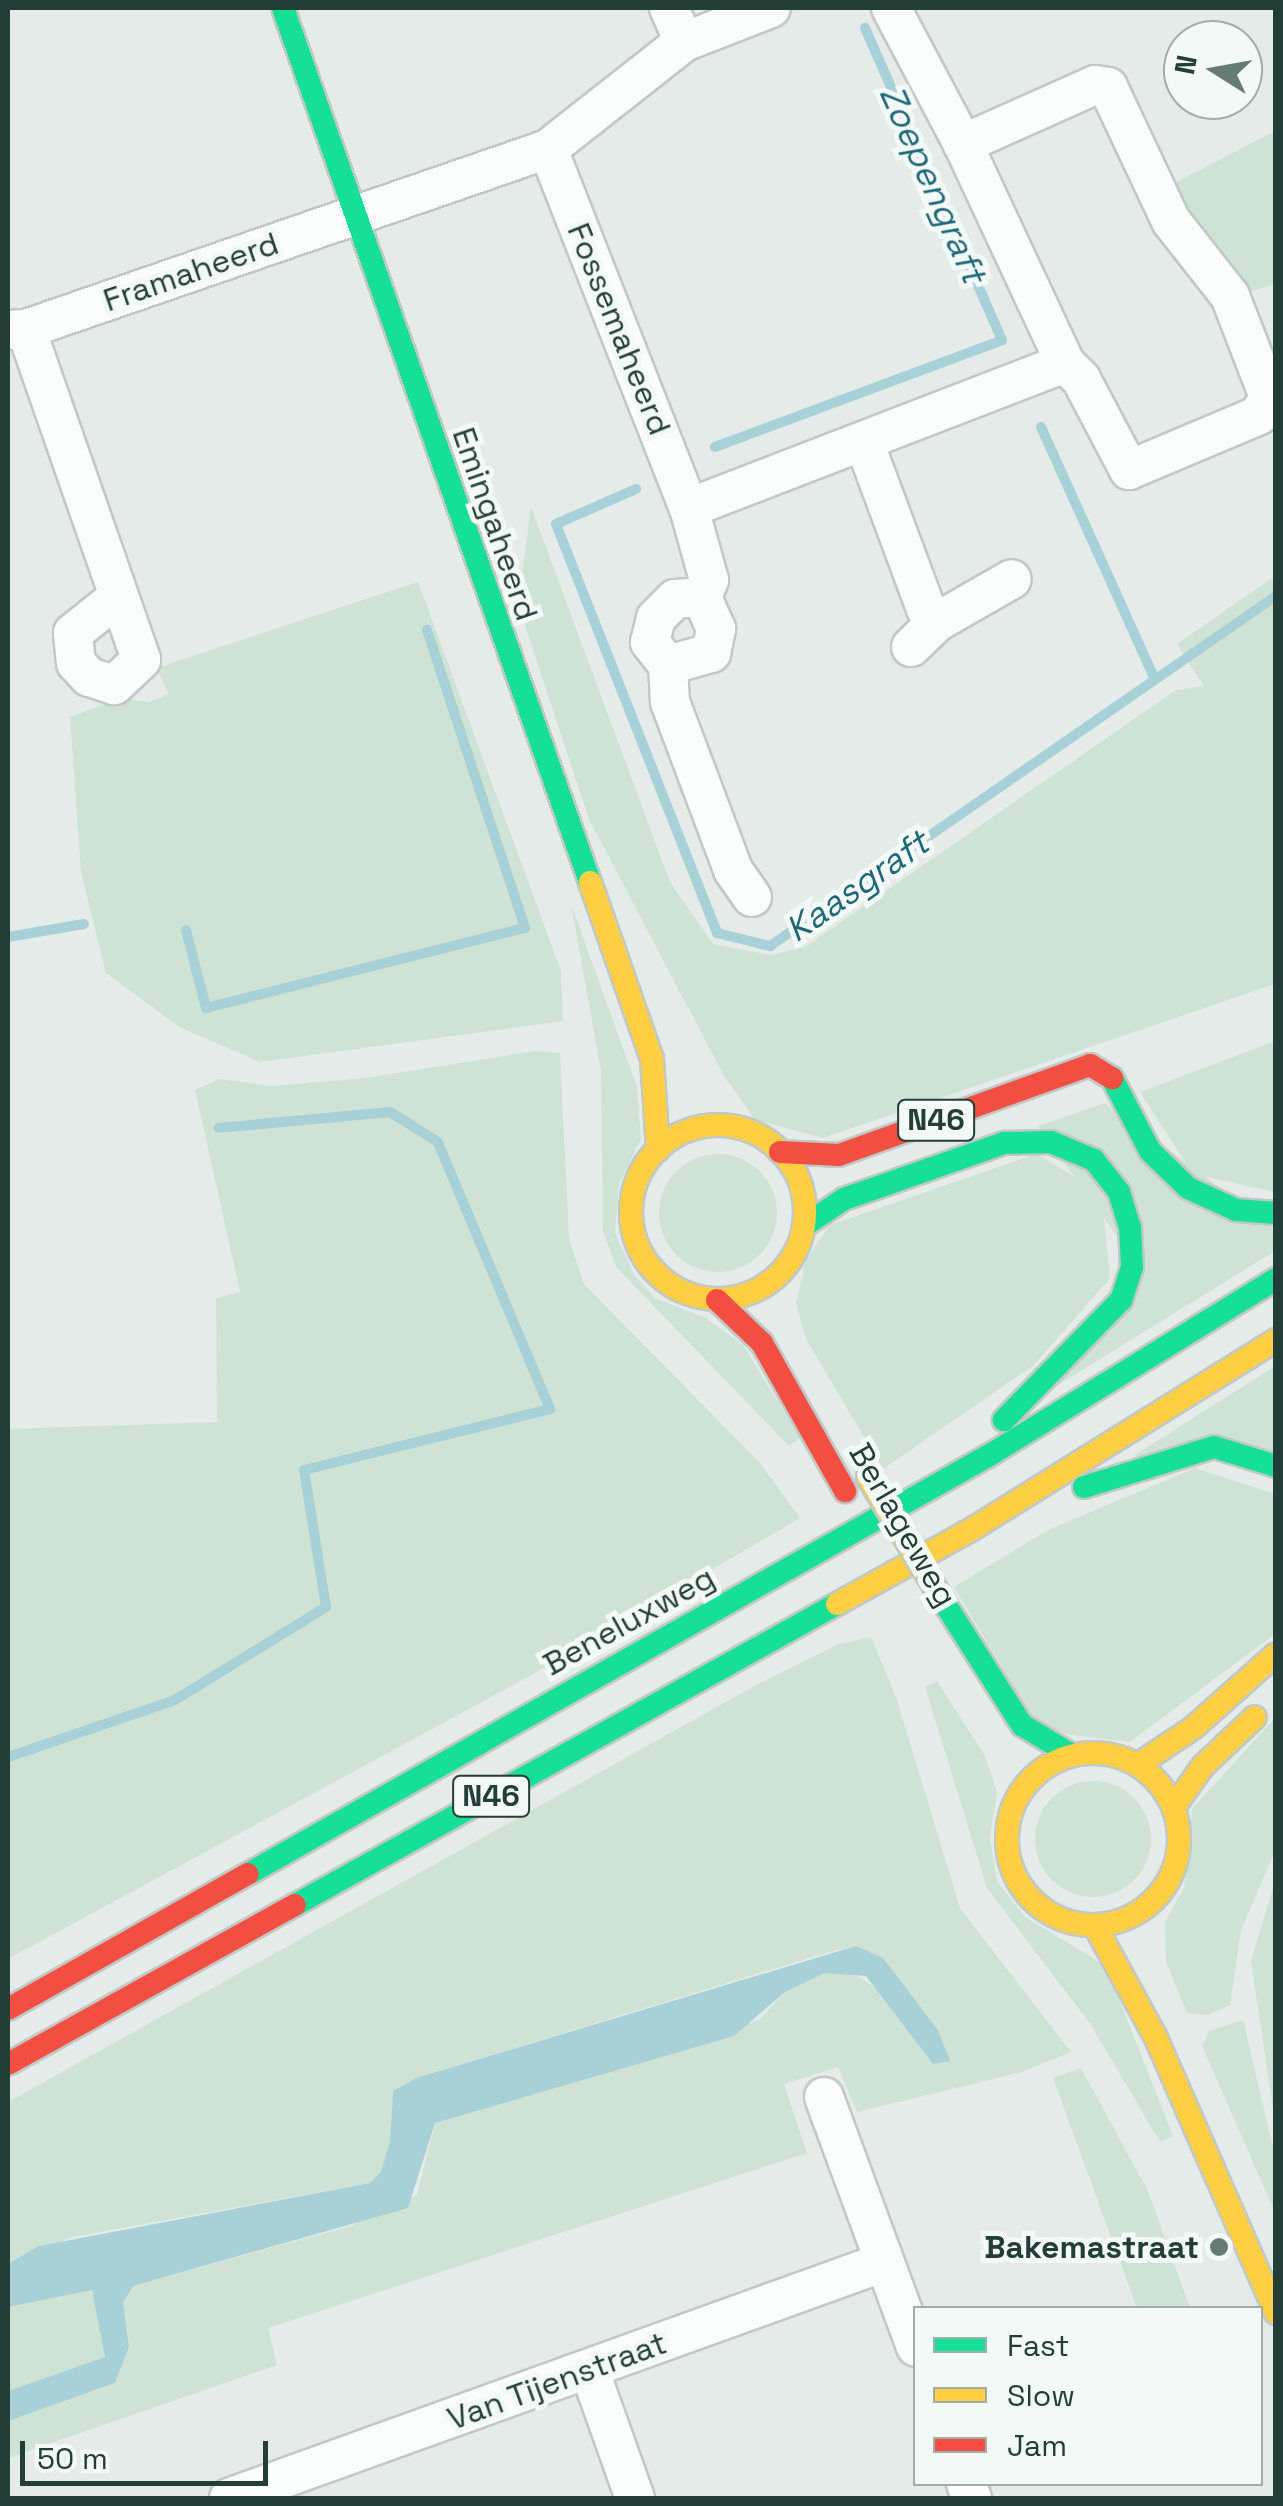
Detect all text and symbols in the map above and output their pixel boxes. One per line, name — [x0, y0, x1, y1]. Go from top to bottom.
north arrow — [1163, 20, 1263, 120]
text: N — [1166, 52, 1205, 77]
water label: Zoepengraft — [871, 79, 995, 289]
street label: Fossemaheerd — [559, 217, 679, 441]
street label: Framaheerd — [98, 224, 284, 320]
street label: Emingaheerd — [444, 422, 546, 626]
water label: Kaasgraft — [777, 821, 937, 951]
road number: N46 — [896, 1095, 976, 1145]
street label: Berlageweg — [841, 1437, 965, 1613]
street label: Beneluxweg — [537, 1558, 721, 1684]
road number: N46 — [451, 1771, 531, 1821]
place label: Bakemastraat — [984, 2228, 1199, 2266]
marker: Bakemastraat — [1208, 2236, 1230, 2258]
legend — [913, 2306, 1263, 2486]
street label: Van Tijenstraat — [442, 2323, 672, 2439]
text: Fast — [1007, 2326, 1069, 2365]
text: Slow — [1007, 2376, 1075, 2415]
scale bar — [25, 2421, 272, 2483]
text: Jam — [1007, 2426, 1067, 2465]
text: 50 m — [37, 2439, 108, 2478]

